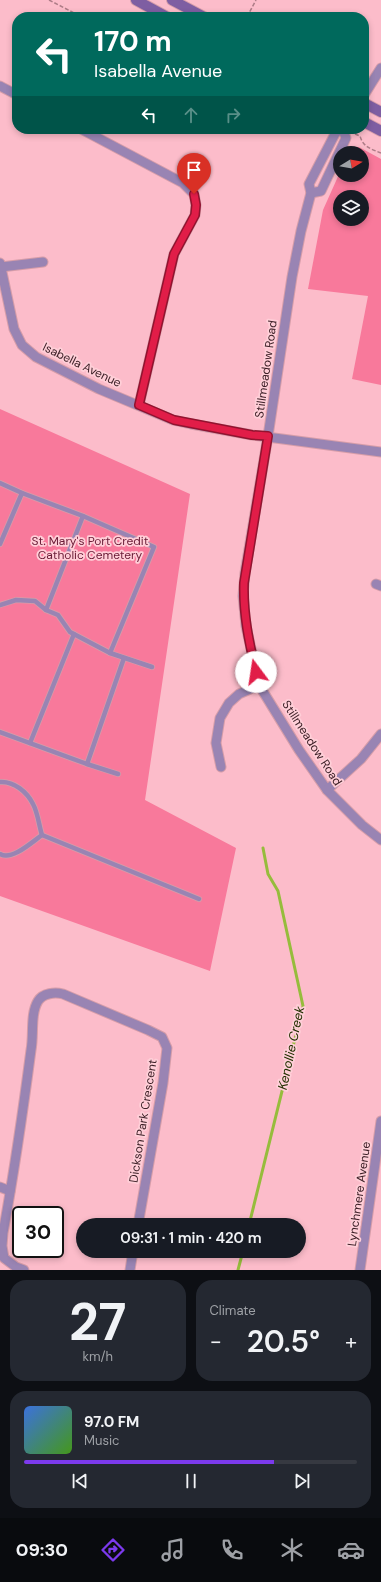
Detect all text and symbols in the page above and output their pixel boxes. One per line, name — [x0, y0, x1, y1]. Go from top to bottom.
text: 170 m — [94, 23, 172, 60]
icon: left — [28, 28, 80, 80]
text: Isabella Avenue — [94, 59, 222, 83]
icon: left — [138, 104, 160, 126]
icon: ahead — [180, 104, 202, 126]
icon: right — [222, 104, 244, 126]
north arrow — [333, 146, 369, 182]
map controls — [333, 146, 369, 226]
pin — [177, 153, 211, 194]
icon: arrive — [183, 159, 205, 181]
button: layers — [333, 190, 369, 226]
street label: Stillmeadow Road — [251, 319, 281, 419]
street label: Isabella Avenue — [40, 339, 124, 391]
park label: St. Mary's Port Credit Catholic Cemetery — [32, 533, 149, 563]
position arrow — [235, 651, 277, 693]
street label: Stillmeadow Road — [278, 697, 346, 789]
water label: Kenollie Creek — [274, 1004, 308, 1091]
street label: Dickson Park Crescent — [125, 1058, 161, 1184]
street label: Lynchmere Avenue — [344, 1141, 374, 1247]
speed limit sign: 30 — [12, 1206, 64, 1258]
text: 09:31 · 1 min · 420 m — [120, 1228, 262, 1248]
text: 27 — [69, 1288, 127, 1356]
text: Climate — [210, 1302, 256, 1319]
text: 20.5° — [247, 1322, 320, 1361]
text: − — [210, 1327, 222, 1356]
text: + — [345, 1327, 357, 1356]
text: km/h — [82, 1348, 113, 1365]
text: 97.0 FM — [84, 1412, 139, 1432]
text: Music — [84, 1432, 119, 1449]
icon: previous — [69, 1470, 91, 1492]
icon: pause — [180, 1470, 202, 1492]
icon: next — [291, 1470, 313, 1492]
icon: directions — [99, 1536, 127, 1564]
icon: music — [159, 1536, 187, 1564]
icon: phone — [218, 1536, 246, 1564]
icon: climate — [278, 1536, 306, 1564]
icon: car — [337, 1536, 365, 1564]
text: 09:30 — [16, 1538, 68, 1562]

